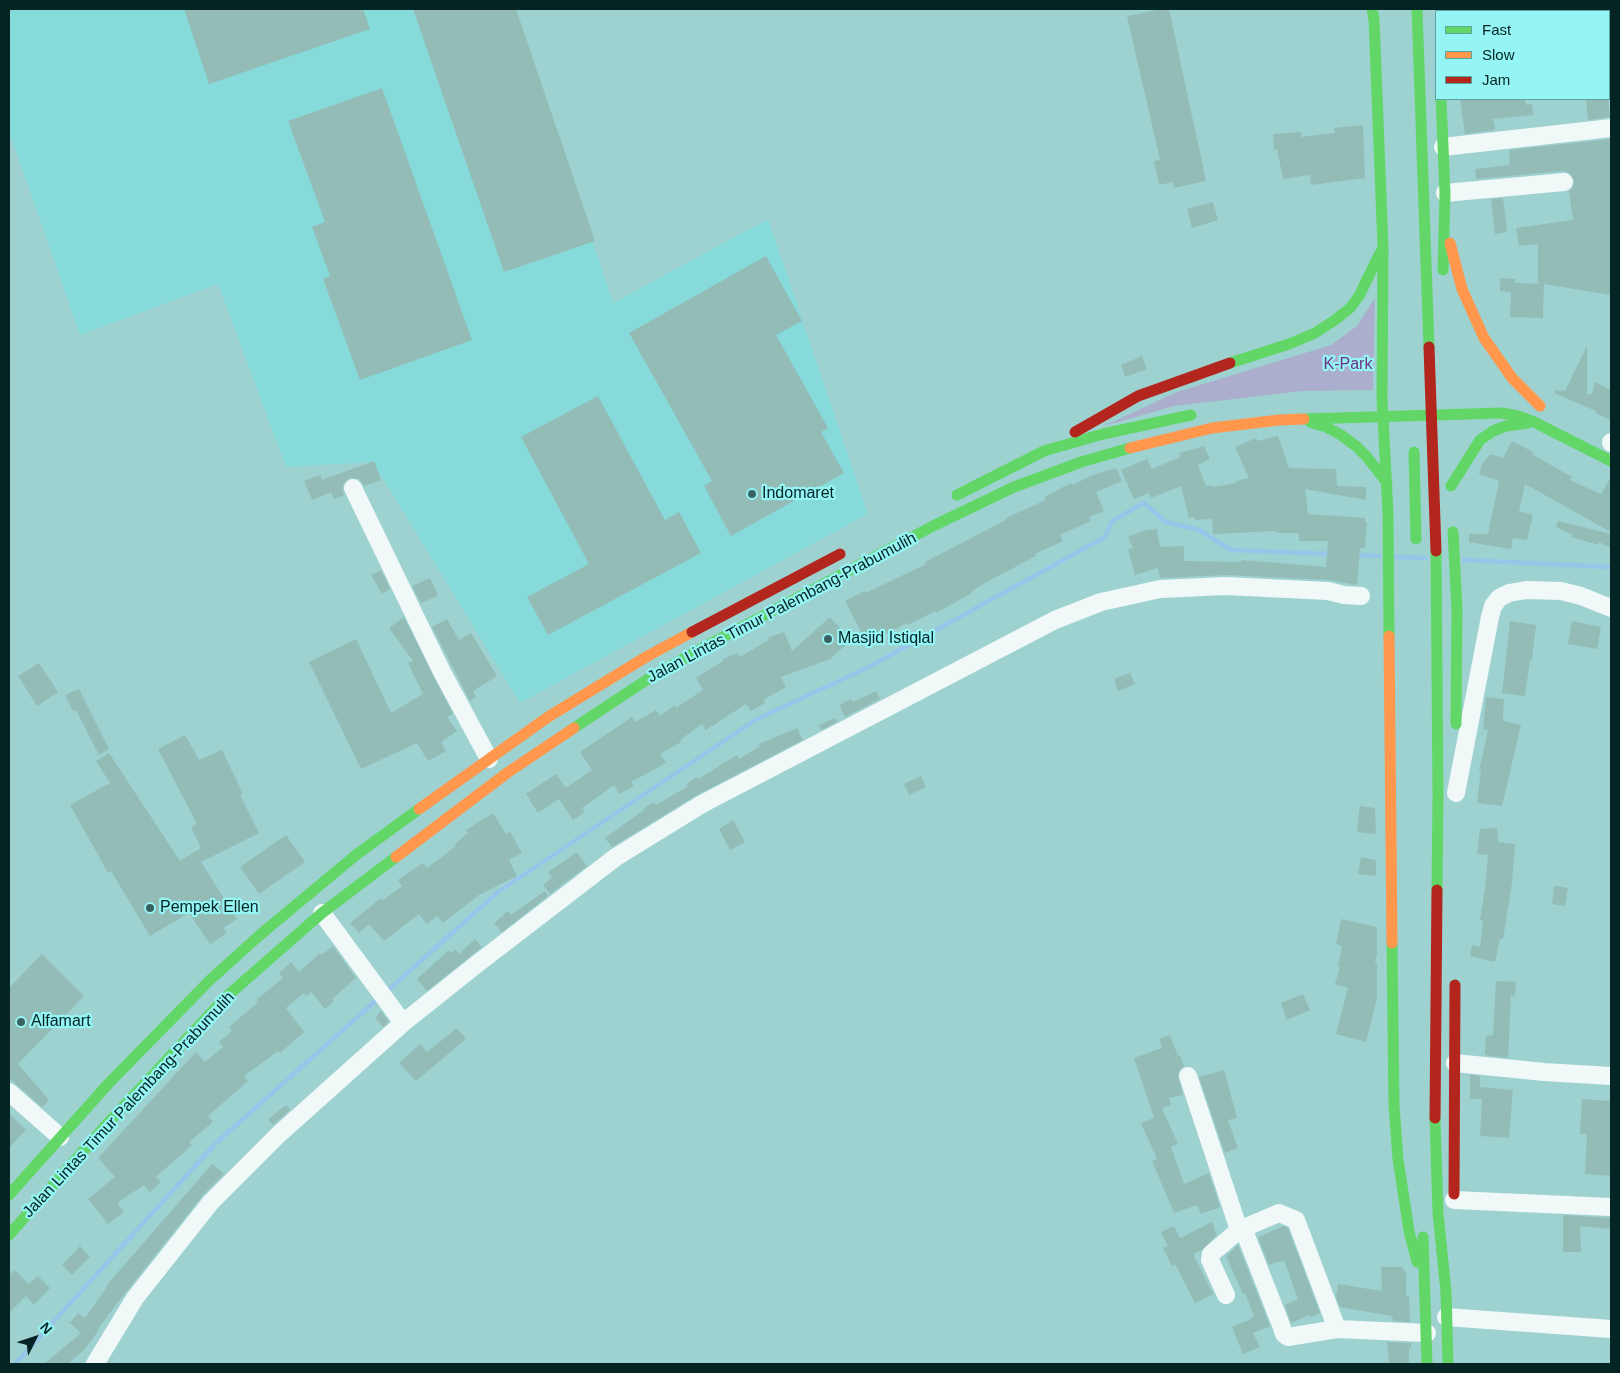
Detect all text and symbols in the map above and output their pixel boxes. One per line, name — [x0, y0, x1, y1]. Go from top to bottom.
legend — [1435, 10, 1610, 100]
text: Fast — [1482, 21, 1511, 38]
text: Slow — [1482, 46, 1515, 63]
text: Jam — [1482, 71, 1510, 88]
park label: K-Park — [1324, 355, 1372, 375]
place label: Indomaret — [762, 484, 834, 504]
marker: Indomaret — [746, 488, 758, 500]
street label: Jalan Lintas Timur Palembang-Prabumulih — [644, 529, 920, 687]
place label: Masjid Istiqlal — [838, 629, 934, 649]
marker: Masjid Istiqlal — [822, 633, 834, 645]
place label: Pempek Ellen — [160, 898, 259, 918]
marker: Pempek Ellen — [144, 902, 156, 914]
street label: Jalan Lintas Timur Palembang-Prabumulih — [19, 988, 239, 1222]
place label: Alfamart — [31, 1012, 91, 1032]
marker: Alfamart — [15, 1016, 27, 1028]
north arrow — [10, 1313, 60, 1363]
text: N — [37, 1319, 56, 1337]

